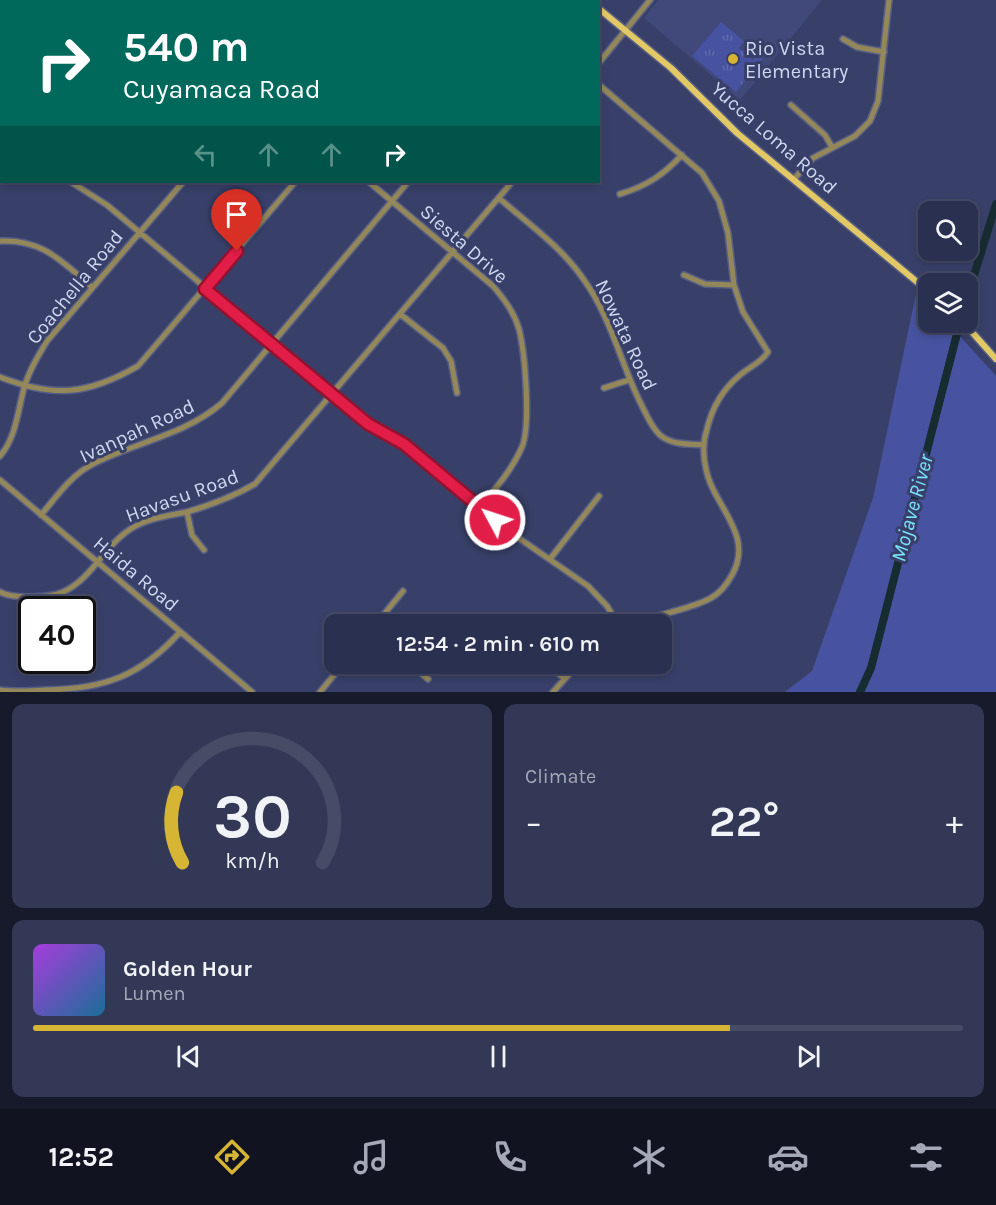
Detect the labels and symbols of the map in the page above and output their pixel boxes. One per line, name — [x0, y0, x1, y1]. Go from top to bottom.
place label: Rio Vista Elementary — [745, 37, 848, 83]
marker: Rio Vista Elementary — [726, 52, 740, 66]
street label: Yucca Loma Road — [706, 77, 842, 199]
pin — [211, 189, 262, 251]
street label: Siesta Drive — [415, 200, 513, 288]
street label: Coachella Road — [22, 225, 128, 349]
street label: Nowata Road — [590, 276, 662, 394]
street label: Ivanpah Road — [76, 394, 198, 468]
water label: Mojave River — [886, 451, 938, 564]
street label: Havasu Road — [122, 465, 242, 527]
position arrow — [463, 488, 527, 552]
street label: Haida Road — [89, 532, 183, 616]
speed limit sign: 40 — [18, 596, 96, 674]

